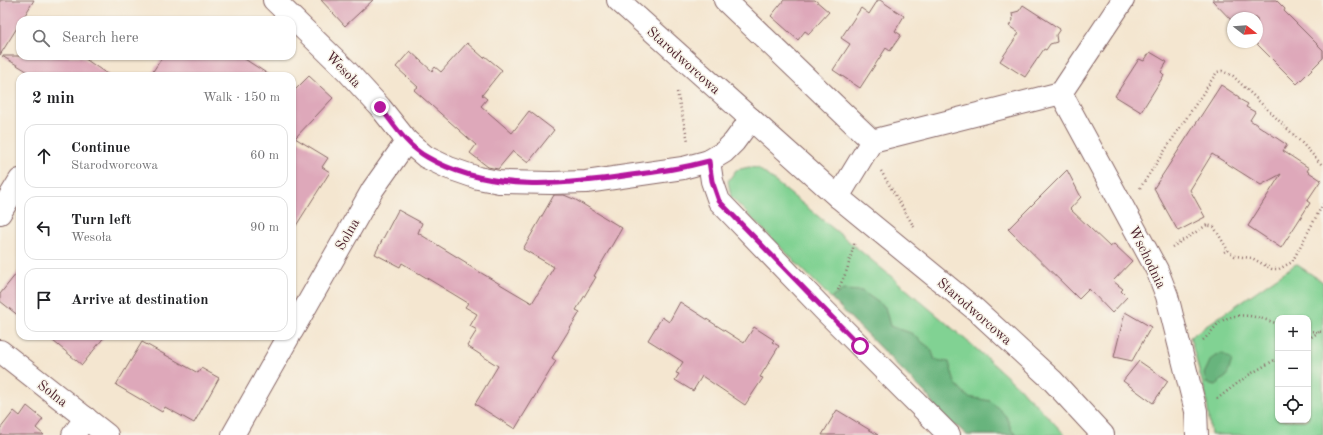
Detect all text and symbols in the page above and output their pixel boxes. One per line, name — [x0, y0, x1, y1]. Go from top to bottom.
north arrow — [1227, 12, 1263, 48]
search box — [16, 16, 296, 60]
street label: Starodworcowa — [644, 24, 723, 97]
icon: search — [30, 27, 52, 49]
text: Search here — [62, 31, 139, 46]
street label: Wesoła — [323, 49, 364, 90]
text: 2 min — [32, 90, 75, 107]
text: Walk · 150 m — [203, 91, 280, 104]
route end — [371, 98, 389, 116]
text: Continue — [71, 141, 130, 156]
icon: ahead — [33, 145, 55, 167]
text: 60 m — [250, 149, 279, 162]
text: Starodworcowa — [71, 159, 158, 172]
text: Turn left — [71, 213, 131, 228]
street label: Solna — [333, 216, 362, 253]
icon: left — [33, 217, 55, 239]
text: 90 m — [250, 221, 279, 234]
street label: Wschodnia — [1126, 224, 1168, 291]
text: Wesoła — [71, 231, 112, 244]
street label: Starodworcowa — [934, 276, 1014, 348]
icon: arrive — [33, 289, 55, 311]
text: Arrive at destination — [71, 293, 209, 308]
map controls — [1275, 315, 1311, 423]
button: + — [1275, 315, 1311, 351]
route start — [851, 337, 869, 355]
button: − — [1275, 351, 1311, 387]
street label: Solna — [35, 378, 70, 410]
button: locate — [1275, 387, 1311, 423]

